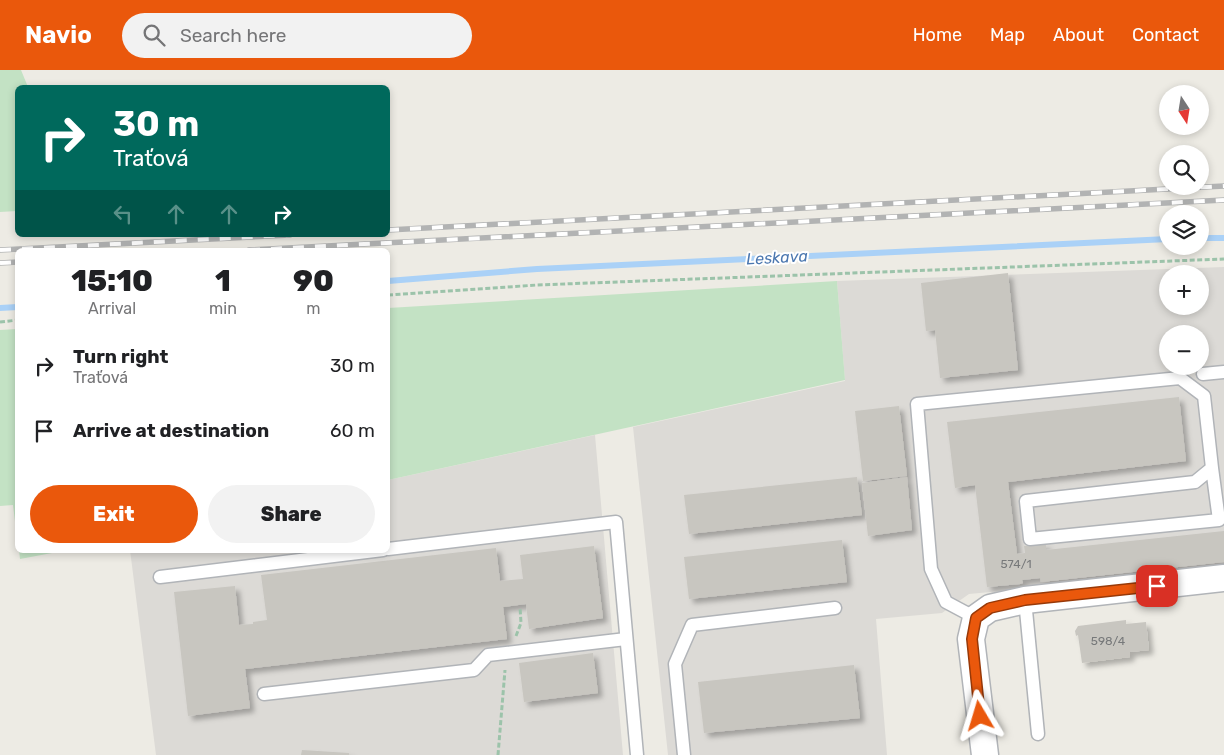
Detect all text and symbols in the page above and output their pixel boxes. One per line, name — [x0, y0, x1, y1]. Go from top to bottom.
search box — [122, 13, 472, 58]
text: Navio — [25, 21, 92, 49]
icon: search — [140, 21, 168, 49]
text: Search here — [180, 24, 286, 47]
text: Home — [913, 24, 962, 46]
text: Map — [990, 24, 1025, 46]
text: About — [1053, 24, 1104, 46]
text: Contact — [1132, 24, 1199, 46]
north arrow — [1159, 85, 1209, 135]
map controls — [1159, 85, 1209, 375]
text: 30 m — [113, 103, 199, 145]
icon: right — [30, 105, 95, 170]
text: Traťová — [113, 145, 189, 172]
button: search — [1159, 145, 1209, 195]
icon: left — [109, 200, 137, 228]
icon: ahead — [162, 200, 190, 228]
icon: ahead — [215, 200, 243, 228]
icon: right — [268, 200, 296, 228]
button: layers — [1159, 205, 1209, 255]
water label: Leskava — [746, 246, 808, 269]
text: 15:10 — [71, 263, 153, 299]
text: 1 — [215, 263, 231, 299]
text: 90 — [293, 263, 334, 299]
button: + — [1159, 265, 1209, 315]
text: Arrival — [88, 299, 136, 318]
text: min — [209, 299, 237, 318]
text: m — [306, 299, 321, 318]
button: − — [1159, 325, 1209, 375]
text: Turn right — [73, 345, 168, 368]
icon: right — [30, 352, 58, 380]
text: 30 m — [330, 354, 375, 377]
text: Traťová — [73, 368, 128, 387]
icon: arrive — [30, 417, 58, 445]
text: Arrive at destination — [73, 419, 269, 442]
text: 60 m — [330, 419, 375, 442]
button: Exit — [30, 485, 198, 543]
button: Share — [208, 485, 375, 543]
house number: 574/1 — [1000, 557, 1032, 571]
pin — [1136, 565, 1178, 607]
icon: arrive — [1143, 572, 1171, 600]
house number: 598/4 — [1091, 634, 1126, 648]
position arrow — [953, 689, 1005, 741]

